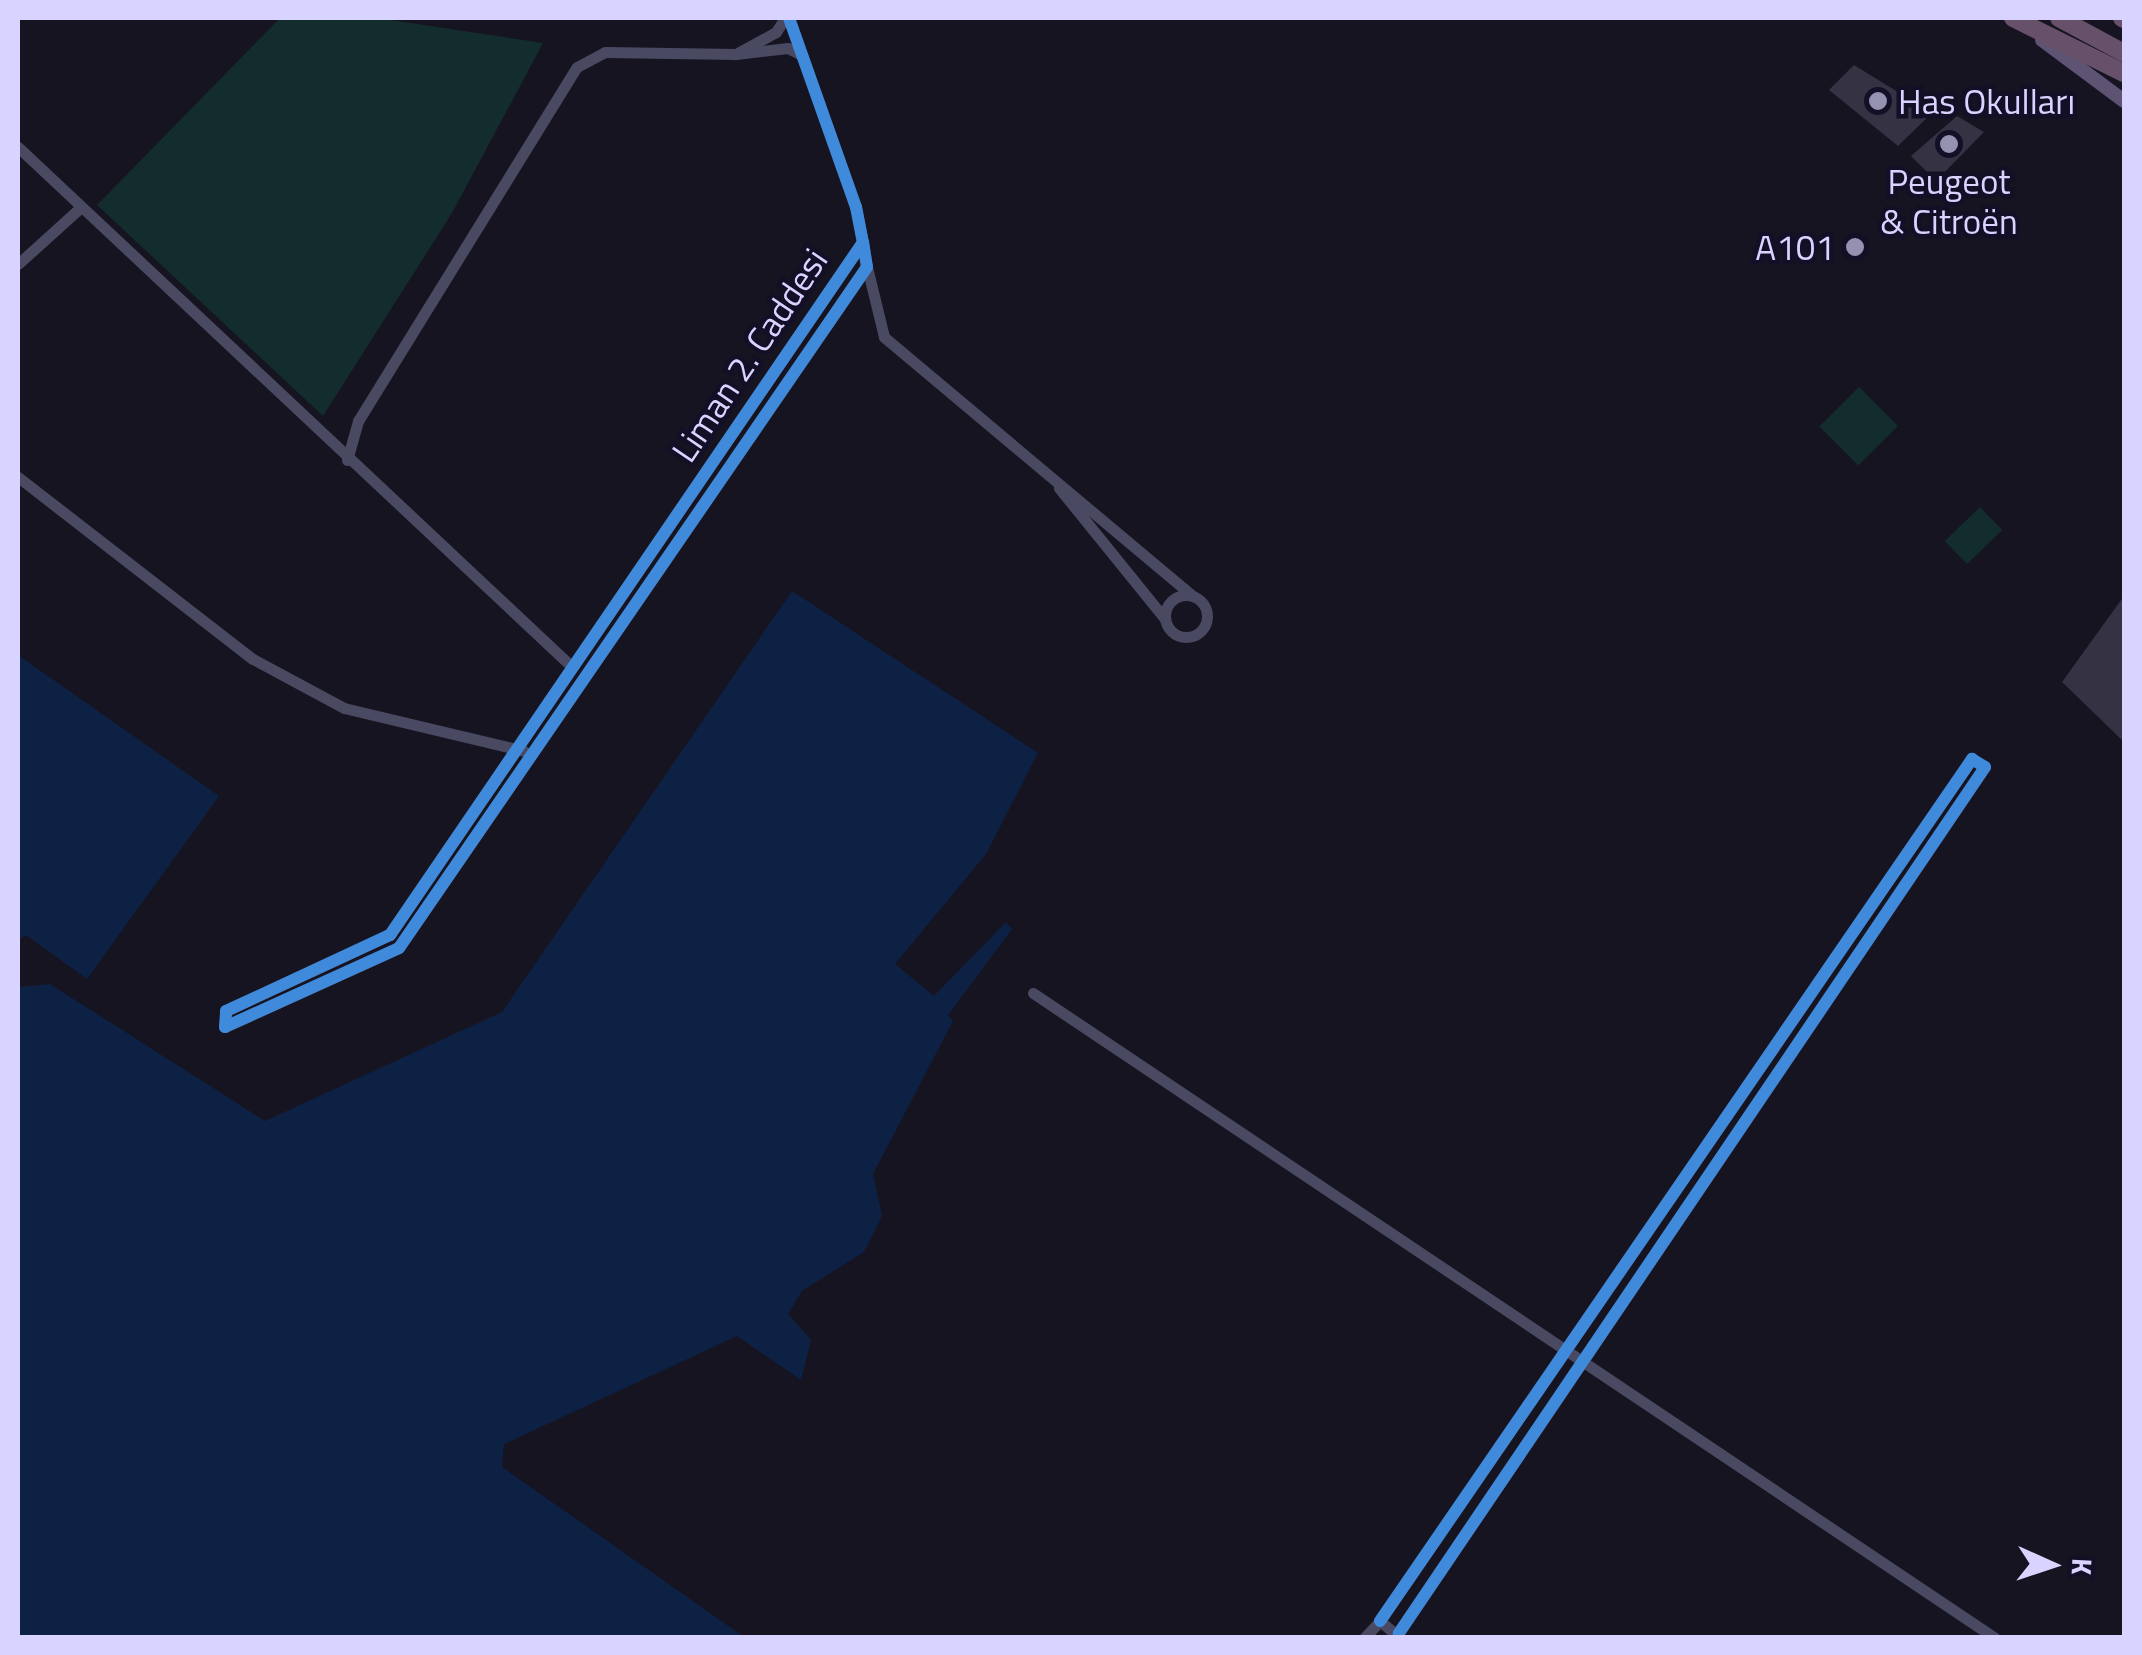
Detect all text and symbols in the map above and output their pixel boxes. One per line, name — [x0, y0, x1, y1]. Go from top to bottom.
place label: Has Okulları — [1898, 80, 2075, 122]
marker: Has Okulları — [1867, 90, 1889, 112]
marker: Peugeot & Citroën — [1938, 133, 1960, 155]
place label: Peugeot & Citroën — [1880, 160, 2018, 242]
place label: A101 — [1755, 226, 1835, 268]
marker: A101 — [1844, 236, 1866, 258]
street label: Liman 2. Caddesi — [662, 241, 836, 469]
north arrow — [2002, 1515, 2102, 1615]
text: K — [2061, 1557, 2104, 1576]

